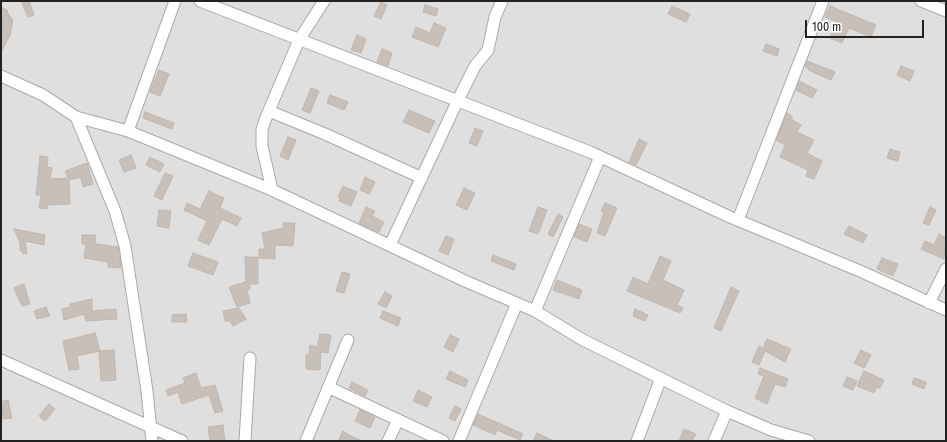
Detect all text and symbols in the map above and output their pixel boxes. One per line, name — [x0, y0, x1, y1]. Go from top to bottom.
scale bar — [807, 12, 926, 38]
text: 100 m — [812, 20, 841, 34]

